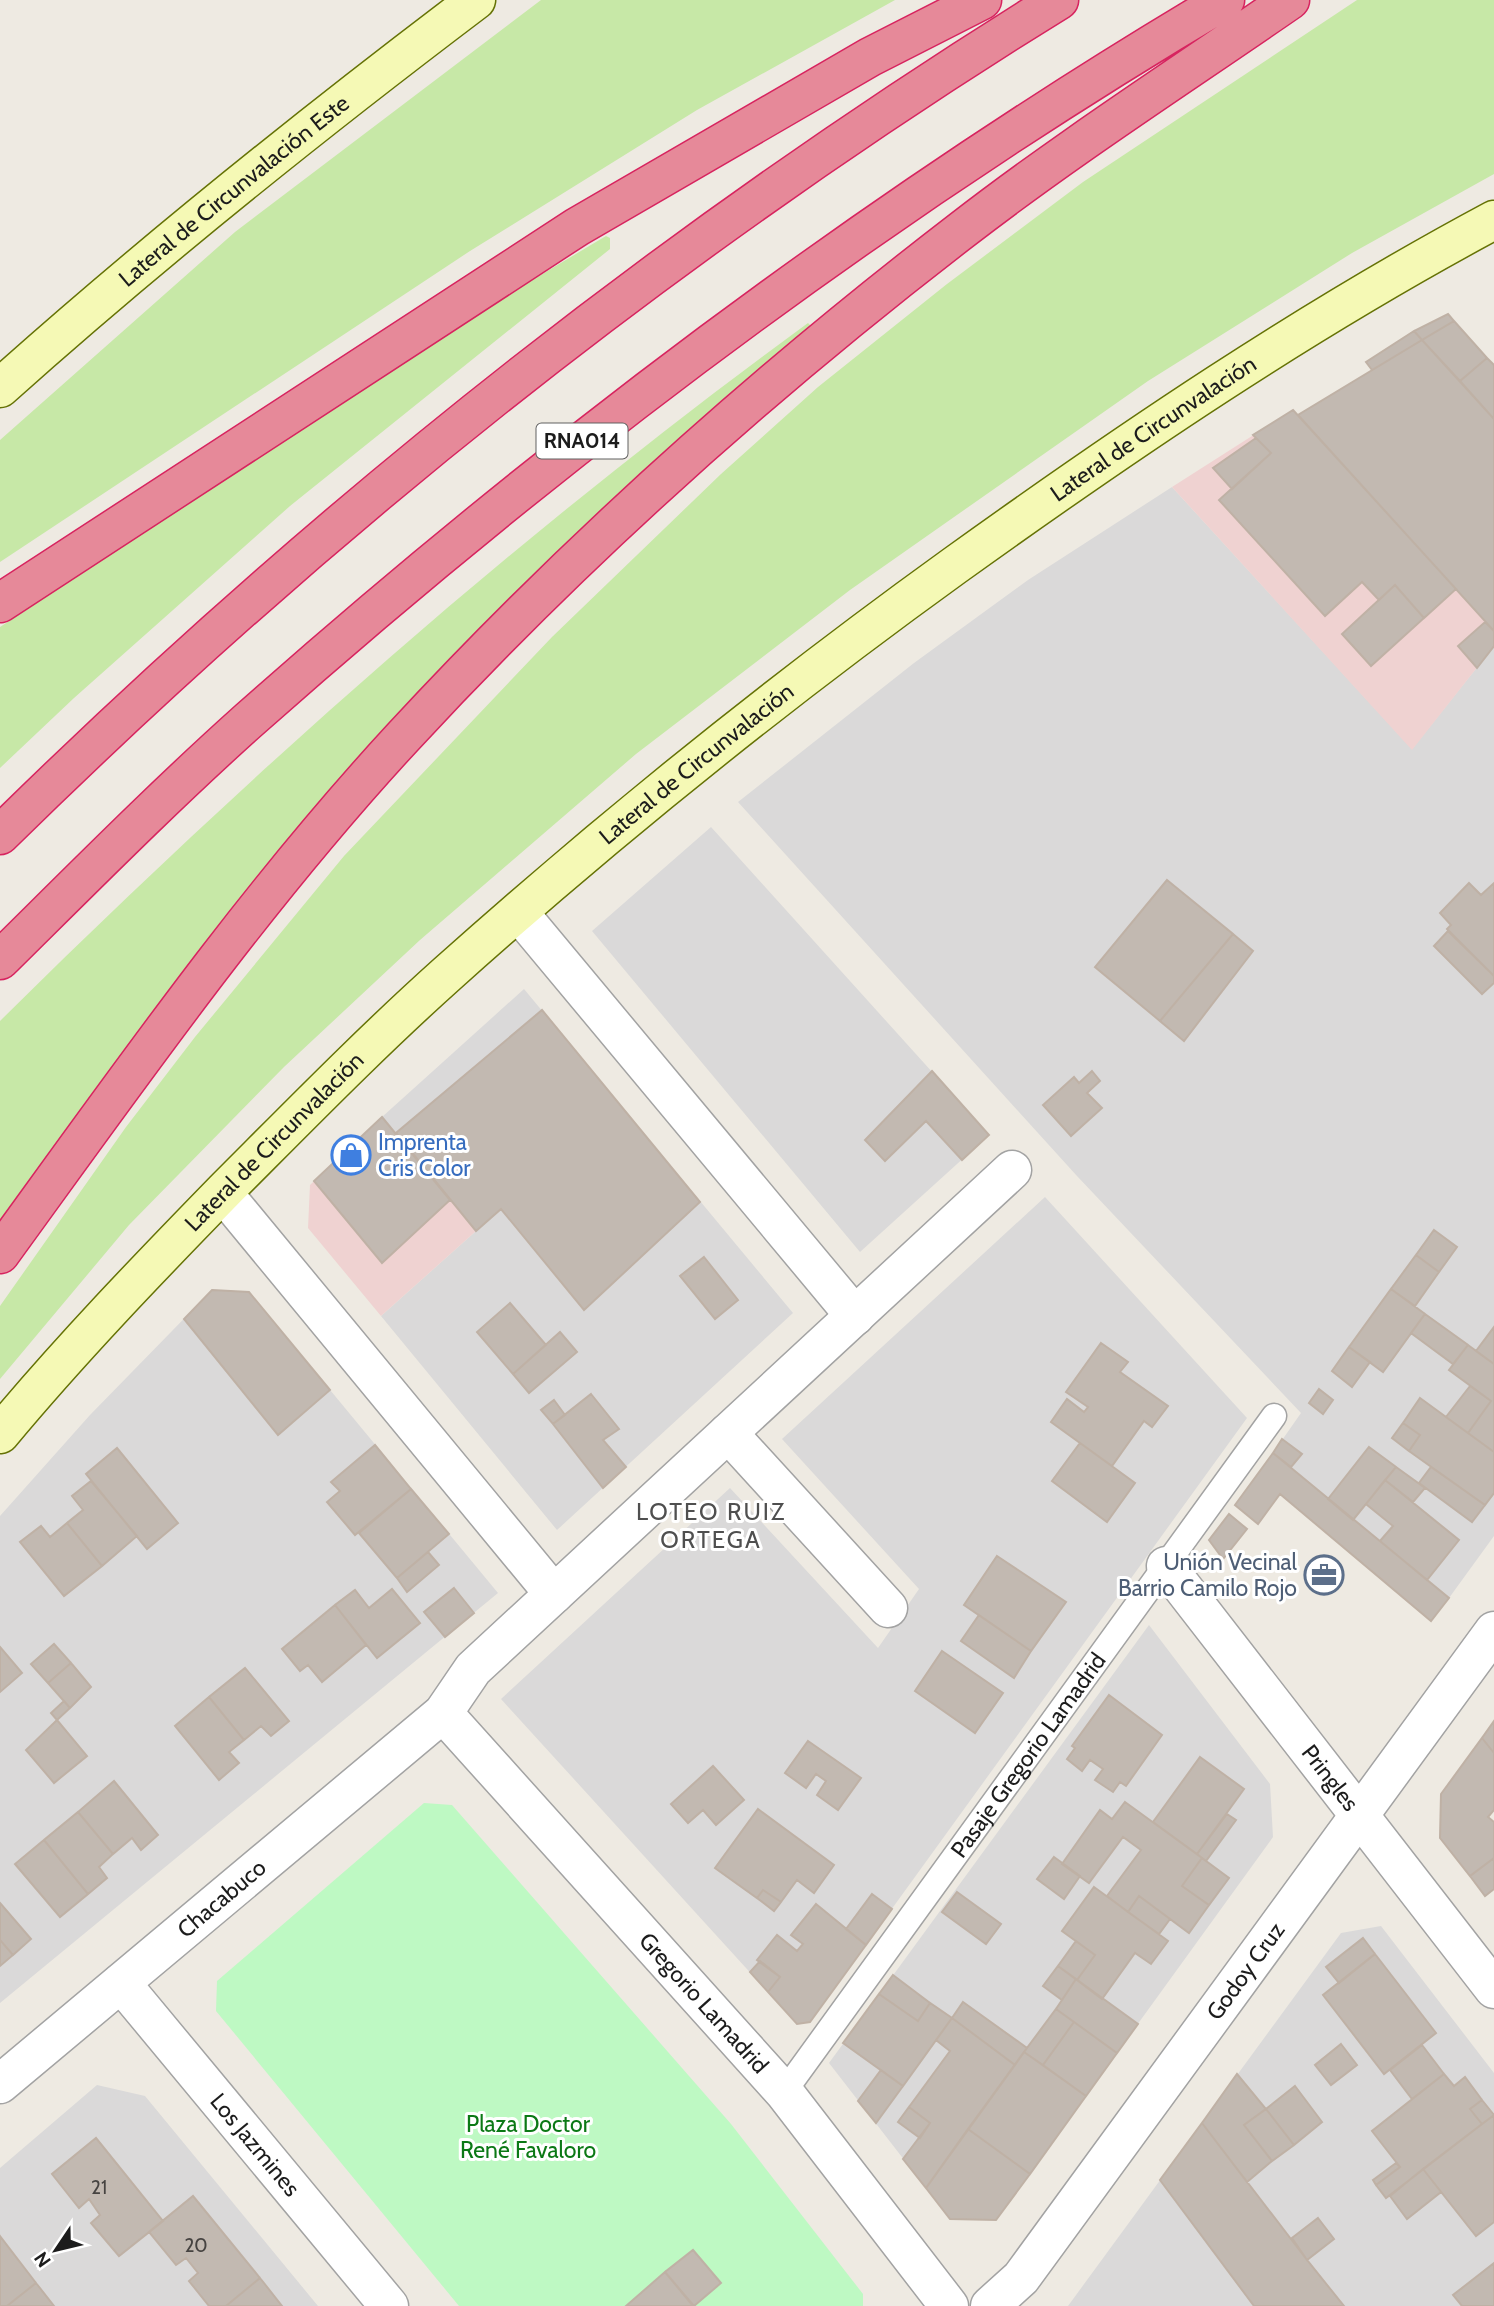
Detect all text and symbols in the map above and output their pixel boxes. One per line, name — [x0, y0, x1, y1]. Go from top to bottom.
street label: Lateral de Circunvalación Este — [113, 89, 355, 293]
street label: Lateral de Circunvalación — [1045, 349, 1261, 507]
road number: RNA014 — [536, 424, 628, 458]
street label: Lateral de Circunvalación — [593, 677, 799, 850]
street label: Lateral de Circunvalación — [179, 1046, 369, 1237]
place label: Imprenta Cris Color — [378, 1128, 471, 1182]
shop icon: Imprenta Cris Color — [330, 1134, 372, 1176]
district label: LOTEO RUIZ ORTEGA — [636, 1497, 786, 1554]
place label: Unión Vecinal Barrio Camilo Rojo — [1118, 1548, 1298, 1602]
office icon: Unión Vecinal Barrio Camilo Rojo — [1303, 1554, 1345, 1596]
street label: Pasaje Gregorio Lamadrid — [945, 1647, 1112, 1863]
street label: Pringles — [1296, 1739, 1365, 1816]
street label: Chacabuco — [172, 1853, 272, 1944]
street label: Godoy Cruz — [1200, 1917, 1290, 2025]
street label: Gregorio Lamadrid — [633, 1927, 774, 2079]
street label: Los Jazmines — [204, 2087, 306, 2202]
park label: Plaza Doctor René Favaloro — [460, 2110, 596, 2164]
house number: 21 — [91, 2176, 107, 2199]
north arrow — [21, 2215, 91, 2285]
house number: 20 — [184, 2234, 208, 2257]
text: N — [29, 2247, 56, 2272]

